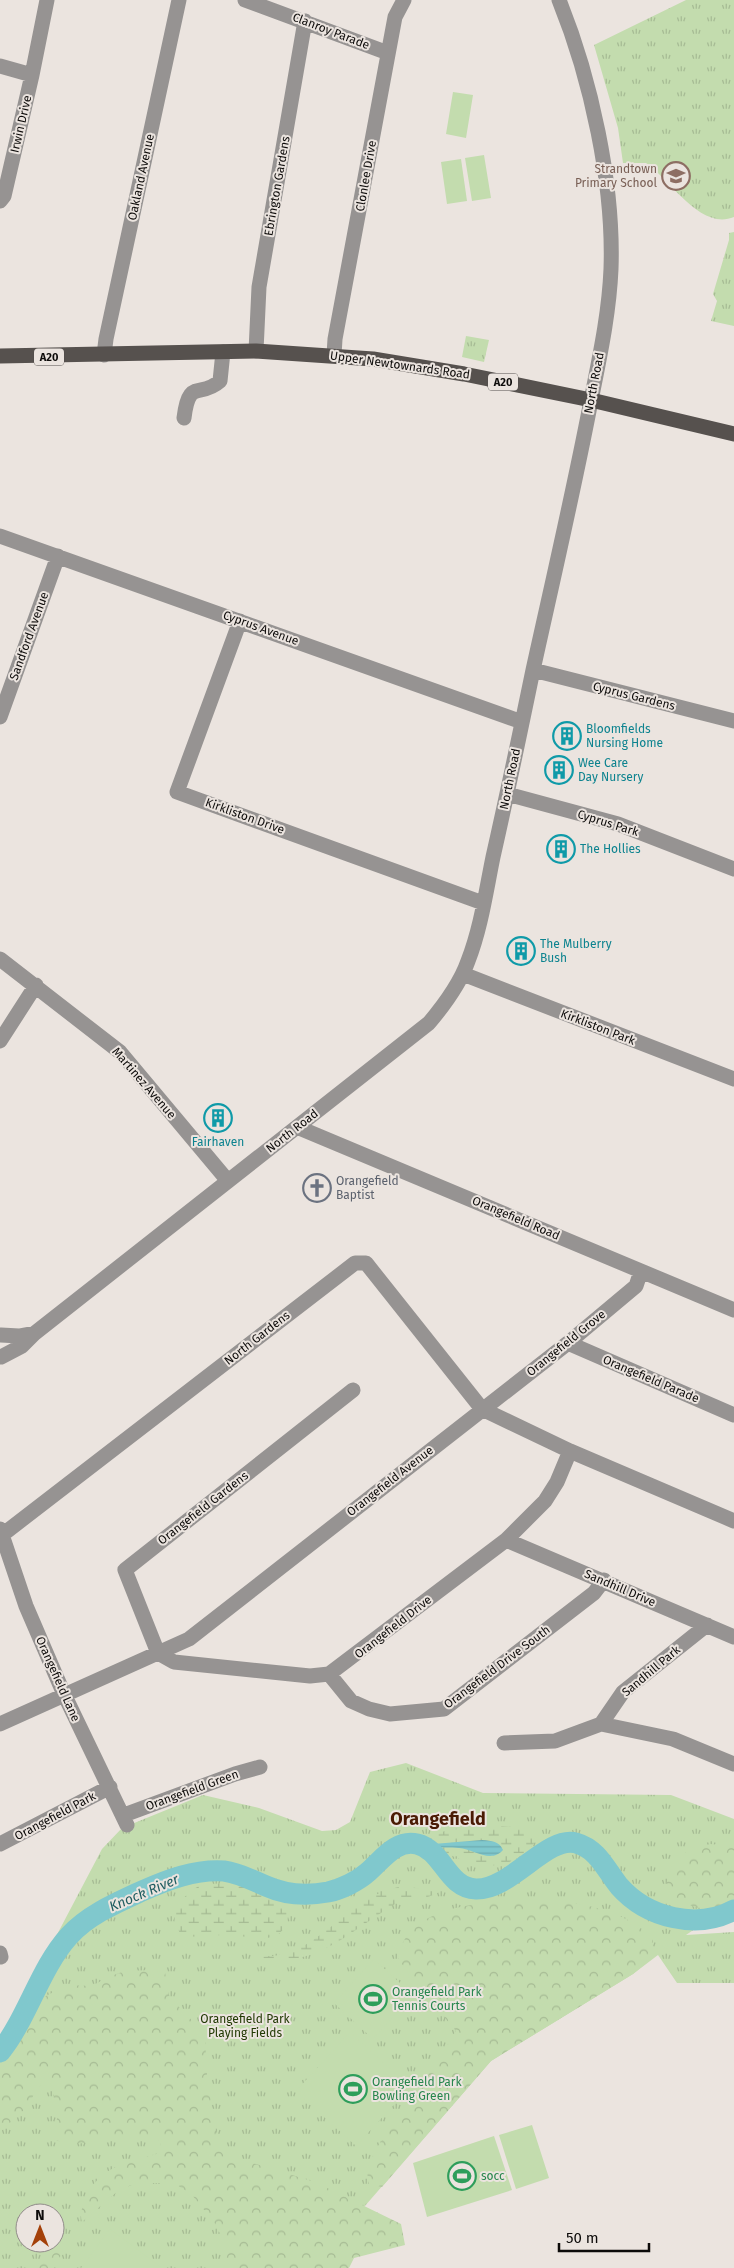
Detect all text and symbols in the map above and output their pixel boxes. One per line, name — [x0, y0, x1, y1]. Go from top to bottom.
street label: Clanroy Parade — [291, 10, 371, 52]
street label: Irwin Drive — [8, 94, 34, 154]
street label: Oakland Avenue — [125, 132, 157, 222]
street label: Ebrington Gardens — [261, 135, 293, 237]
street label: Clonlee Drive — [353, 139, 379, 213]
school or university icon: Strandtown Primary School — [661, 161, 691, 191]
place label: Strandtown Primary School — [575, 162, 657, 190]
road number: A20 — [34, 348, 64, 366]
street label: Upper Newtownards Road — [329, 348, 471, 382]
street label: North Road — [581, 351, 607, 415]
road number: A20 — [488, 374, 518, 391]
street label: Sandford Avenue — [7, 590, 51, 682]
street label: Cyprus Avenue — [221, 608, 301, 648]
street label: Cyprus Gardens — [591, 679, 677, 713]
building icon: Bloomfields Nursing Home — [552, 721, 582, 751]
place label: Bloomfields Nursing Home — [586, 722, 663, 750]
street label: North Road — [497, 747, 523, 811]
building icon: Wee Care Day Nursery — [544, 755, 574, 785]
place label: Wee Care Day Nursery — [578, 756, 643, 784]
street label: Kirkliston Drive — [203, 795, 287, 837]
street label: Cyprus Park — [576, 807, 641, 839]
building icon: The Hollies — [546, 834, 576, 864]
place label: The Hollies — [580, 842, 641, 856]
building icon: The Mulberry Bush — [506, 936, 536, 966]
place label: The Mulberry Bush — [540, 937, 612, 965]
street label: Kirkliston Park — [559, 1006, 638, 1048]
street label: Martinez Avenue — [109, 1044, 179, 1122]
building icon: Fairhaven — [203, 1103, 233, 1133]
street label: North Road — [263, 1106, 321, 1156]
place label: Fairhaven — [192, 1135, 244, 1149]
church icon: Orangefield Baptist — [302, 1173, 332, 1203]
place label: Orangefield Baptist — [336, 1174, 399, 1202]
street label: Orangefield Road — [470, 1193, 562, 1243]
street label: Orangefield Grove — [524, 1307, 608, 1379]
street label: North Gardens — [222, 1308, 293, 1368]
street label: Orangefield Parade — [601, 1352, 701, 1406]
street label: Orangefield Avenue — [344, 1443, 436, 1519]
street label: Orangefield Gardens — [155, 1468, 251, 1548]
street label: Sandhill Drive — [582, 1567, 658, 1609]
street label: Orangefield Drive — [352, 1593, 434, 1661]
street label: Orangefield Drive South — [441, 1623, 553, 1711]
street label: Orangefield Lane — [33, 1634, 83, 1724]
street label: Sandhill Park — [619, 1642, 684, 1699]
street label: Orangefield Green — [144, 1767, 240, 1813]
street label: Orangefield Park — [12, 1788, 99, 1843]
district label: Orangefield — [390, 1808, 486, 1830]
water label: Knock River — [107, 1870, 182, 1915]
sports icon: Orangefield Park Tennis Courts — [358, 1984, 388, 2014]
place label: Orangefield Park Tennis Courts — [392, 1985, 482, 2013]
park label: Orangefield Park Playing Fields — [200, 2012, 291, 2040]
sports icon: Orangefield Park Bowling Green — [338, 2074, 368, 2104]
place label: Orangefield Park Bowling Green — [372, 2075, 462, 2103]
sports icon: socc — [447, 2161, 477, 2191]
place label: socc — [481, 2169, 505, 2183]
north arrow — [15, 2203, 65, 2253]
text: N — [35, 2207, 45, 2224]
scale bar — [559, 2220, 649, 2252]
text: 50 m — [566, 2229, 599, 2247]

